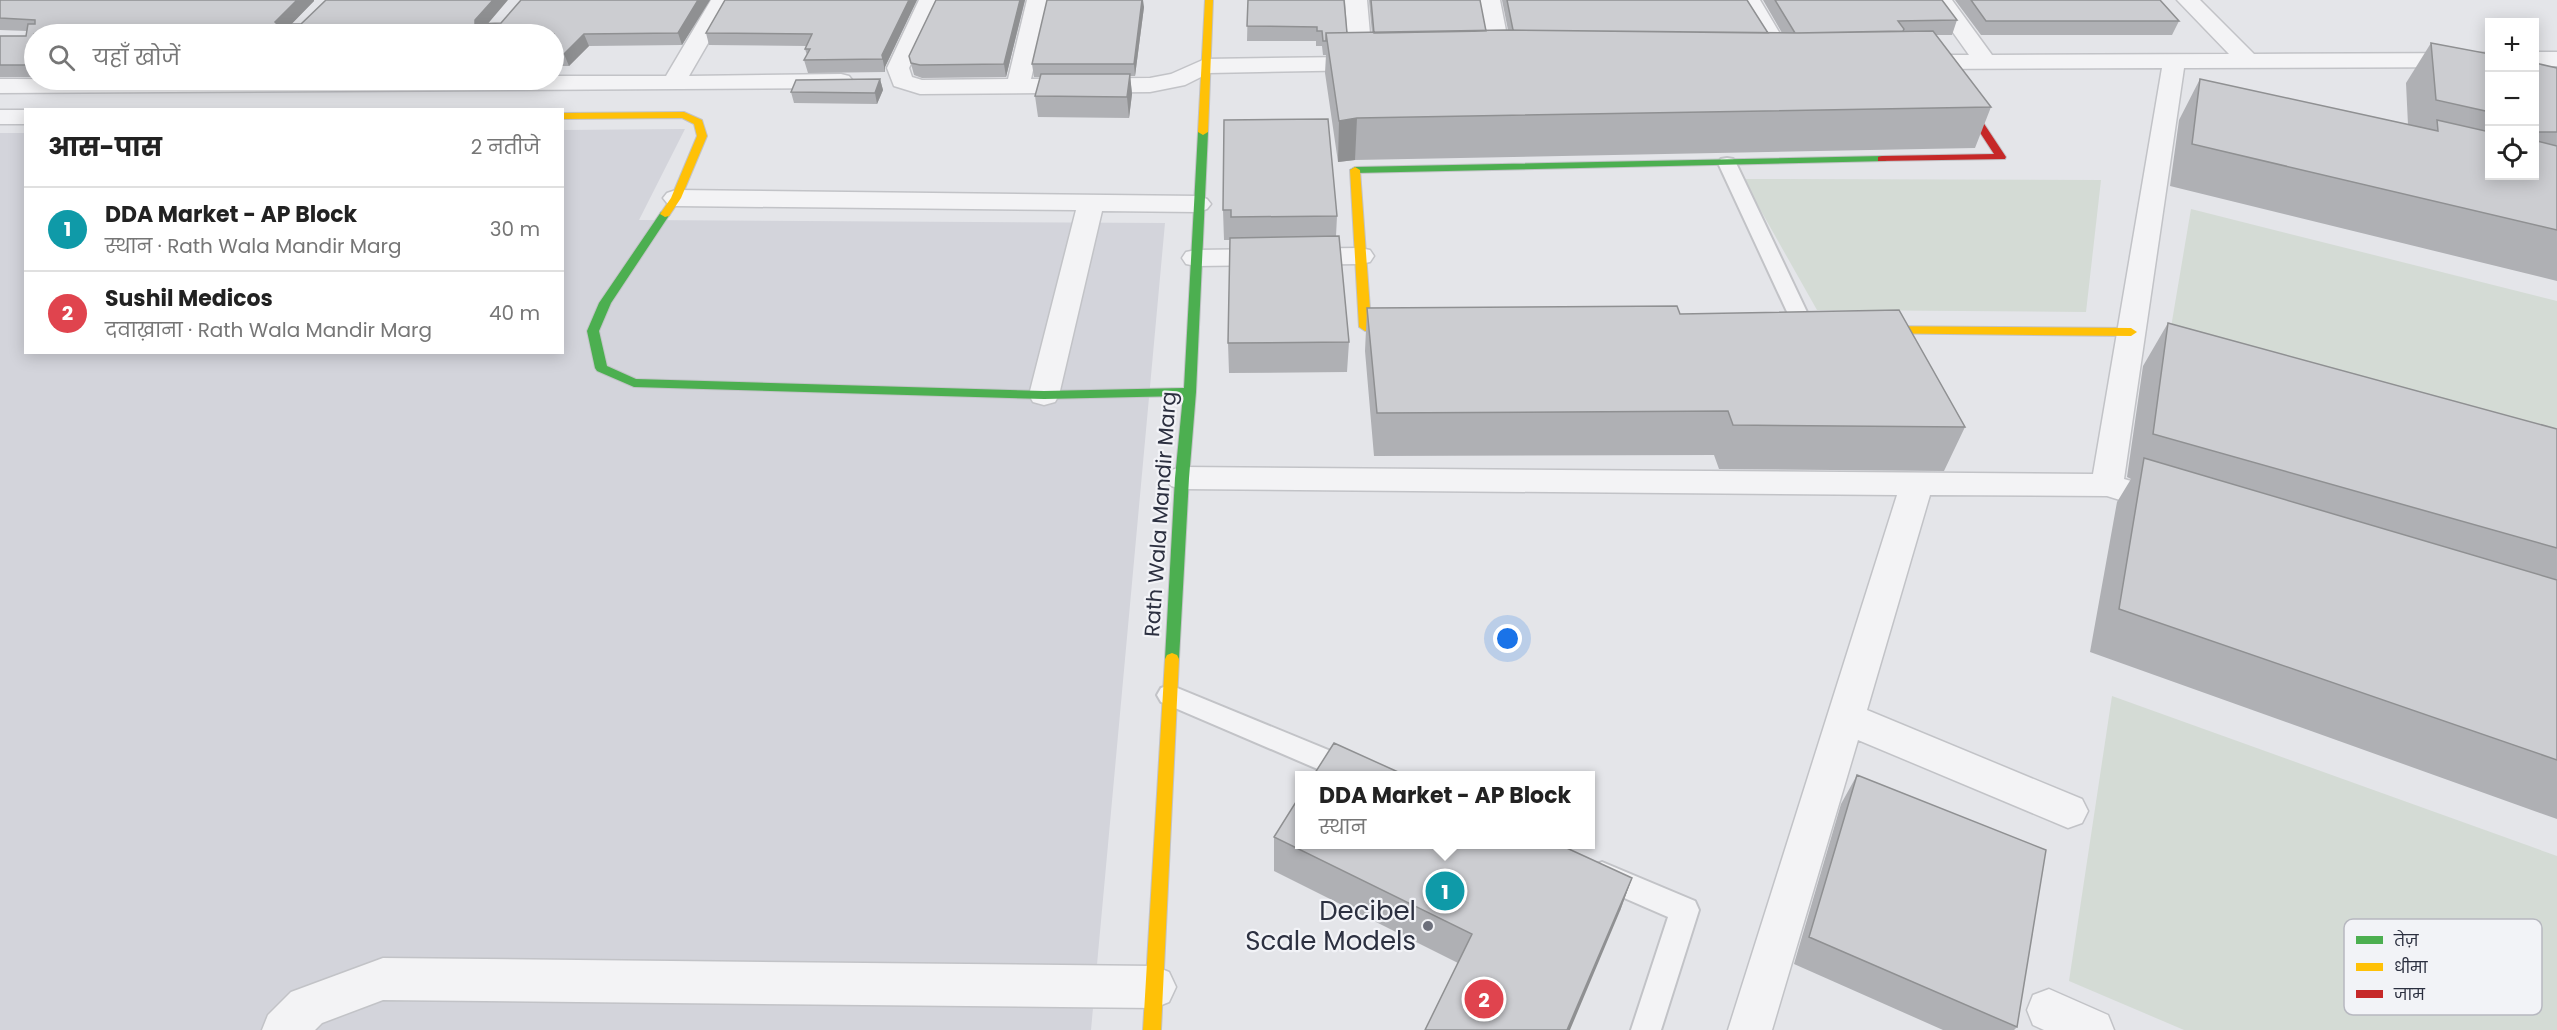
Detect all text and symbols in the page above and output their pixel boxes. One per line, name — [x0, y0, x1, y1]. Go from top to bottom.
map controls — [2485, 18, 2539, 180]
button: + — [2485, 18, 2539, 72]
search box — [24, 24, 564, 90]
icon: search — [45, 41, 78, 74]
text: यहाँ खोजें — [93, 42, 180, 73]
button: − — [2485, 72, 2539, 126]
button: locate — [2485, 126, 2539, 180]
text: आस-पास — [48, 129, 162, 165]
text: 2 नतीजे — [471, 133, 540, 161]
text: DDA Market - AP Block — [105, 199, 357, 230]
text: 1 — [64, 215, 71, 243]
text: 30 m — [490, 215, 540, 243]
text: स्थान · Rath Wala Mandir Marg — [105, 232, 402, 260]
text: Sushil Medicos — [105, 283, 273, 314]
text: 2 — [62, 299, 73, 327]
text: 40 m — [489, 299, 540, 327]
text: दवाख़ाना · Rath Wala Mandir Marg — [105, 316, 432, 344]
street label: Rath Wala Mandir Marg — [1137, 390, 1183, 638]
your location — [1493, 624, 1522, 653]
popup — [1295, 771, 1595, 849]
text: DDA Market - AP Block — [1319, 780, 1571, 811]
text: स्थान — [1319, 813, 1366, 841]
pin: 1 — [1426, 868, 1464, 914]
place label: Decibel Scale Models — [1245, 893, 1416, 959]
marker: Decibel Scale Models — [1421, 919, 1435, 933]
legend — [2344, 919, 2542, 1015]
text: तेज़ — [2393, 929, 2419, 952]
text: धीमा — [2394, 956, 2429, 979]
pin: 2 — [1464, 976, 1504, 1022]
text: जाम — [2393, 983, 2425, 1006]

